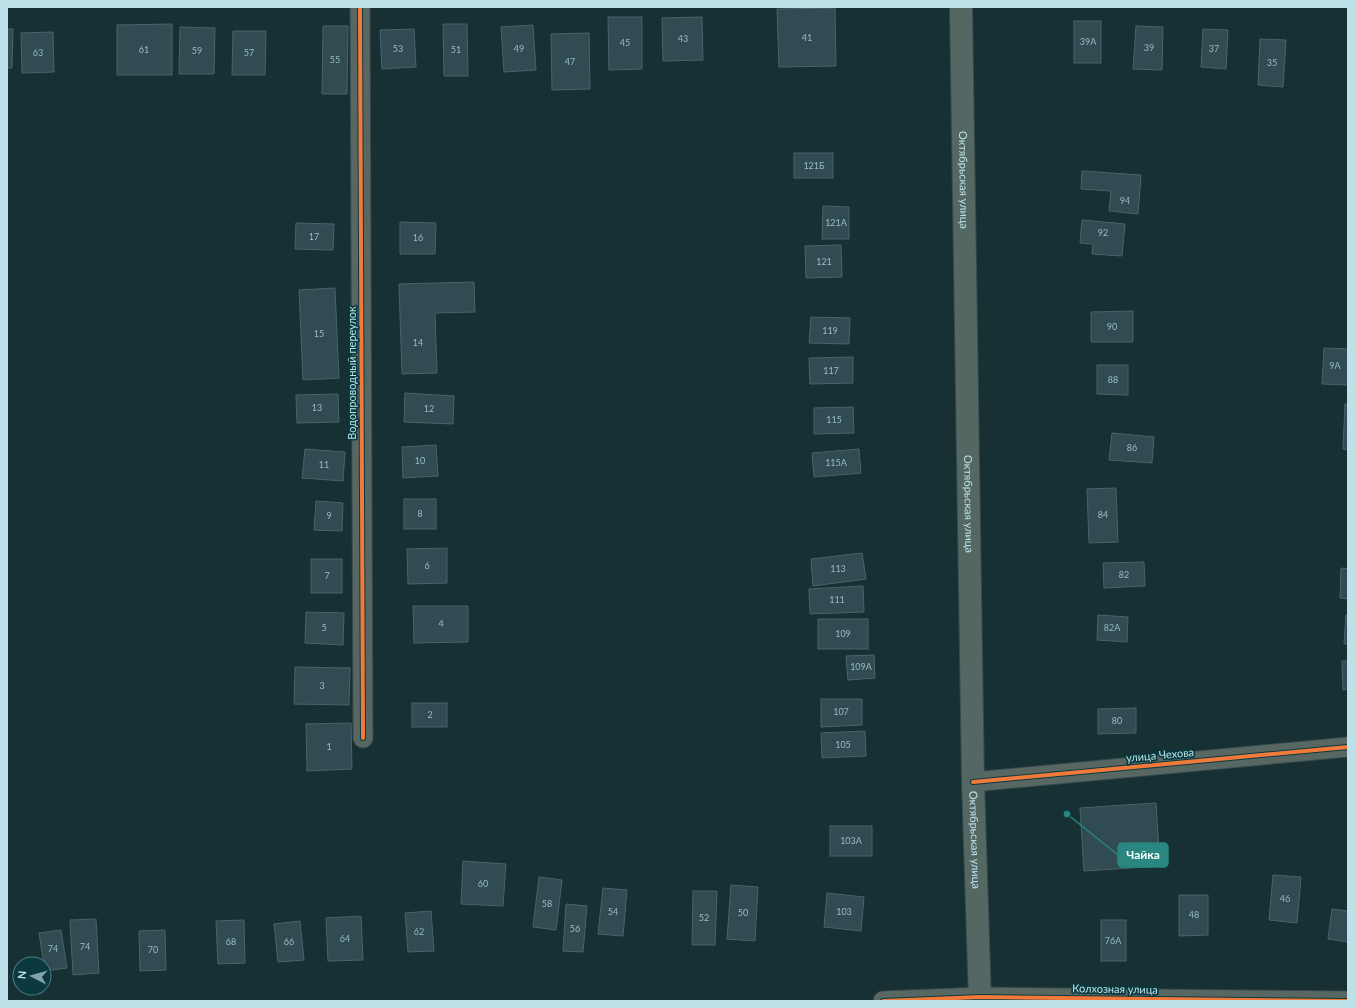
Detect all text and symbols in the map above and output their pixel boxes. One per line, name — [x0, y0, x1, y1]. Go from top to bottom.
house number: 41 — [802, 32, 812, 43]
house number: 43 — [678, 33, 688, 44]
house number: 39А — [1080, 36, 1097, 47]
house number: 45 — [620, 37, 630, 48]
house number: 39 — [1144, 42, 1154, 53]
house number: 53 — [393, 43, 403, 54]
house number: 49 — [514, 43, 524, 54]
house number: 37 — [1209, 43, 1219, 54]
house number: 61 — [139, 44, 149, 55]
house number: 51 — [451, 44, 461, 55]
house number: 59 — [192, 45, 202, 56]
house number: 63 — [33, 47, 43, 58]
house number: 57 — [244, 47, 254, 58]
house number: 55 — [330, 54, 340, 65]
house number: 47 — [565, 56, 575, 67]
house number: 35 — [1267, 57, 1277, 68]
street label: Октябрьская улица — [957, 131, 971, 229]
house number: 121Б — [803, 160, 825, 171]
house number: 94 — [1120, 195, 1130, 206]
house number: 121А — [825, 217, 848, 228]
house number: 92 — [1098, 227, 1108, 238]
house number: 17 — [309, 231, 319, 242]
house number: 16 — [413, 232, 423, 243]
house number: 121 — [816, 256, 832, 267]
street label: Водопроводный переулок — [345, 306, 358, 440]
house number: 90 — [1107, 321, 1117, 332]
house number: 119 — [822, 325, 838, 336]
house number: 15 — [314, 328, 324, 339]
house number: 14 — [413, 337, 423, 348]
house number: 9А — [1329, 360, 1342, 371]
house number: 117 — [823, 365, 839, 376]
house number: 88 — [1108, 374, 1118, 385]
house number: 13 — [312, 402, 322, 413]
house number: 12 — [424, 403, 434, 414]
house number: 115 — [826, 414, 842, 425]
house number: 86 — [1127, 442, 1137, 453]
house number: 10 — [415, 455, 425, 466]
street label: Октябрьская улица — [962, 455, 976, 553]
house number: 115А — [825, 457, 848, 468]
house number: 11 — [319, 459, 329, 470]
house number: 8 — [417, 508, 423, 519]
house number: 84 — [1098, 509, 1108, 520]
house number: 9 — [326, 510, 332, 521]
house number: 6 — [424, 560, 430, 571]
house number: 113 — [830, 563, 846, 574]
house number: 82 — [1119, 569, 1129, 580]
house number: 7 — [324, 570, 330, 581]
house number: 111 — [829, 594, 845, 605]
house number: 4 — [438, 618, 444, 629]
house number: 5 — [321, 622, 327, 633]
house number: 82А — [1104, 622, 1121, 633]
house number: 109 — [835, 628, 851, 639]
house number: 109А — [850, 661, 873, 672]
house number: 3 — [319, 680, 325, 691]
house number: 107 — [833, 706, 849, 717]
house number: 2 — [427, 709, 433, 720]
house number: 80 — [1112, 715, 1122, 726]
house number: 105 — [835, 739, 851, 750]
house number: 1 — [326, 741, 332, 752]
street label: улица Чехова — [1125, 745, 1194, 764]
street label: Октябрьская улица — [967, 791, 983, 889]
house number: 103А — [840, 835, 863, 846]
callout: Чайка — [1118, 843, 1168, 867]
text: Чайка — [1126, 847, 1160, 862]
house number: 60 — [478, 878, 488, 889]
house number: 46 — [1280, 893, 1290, 904]
house number: 58 — [542, 898, 552, 909]
house number: 54 — [608, 906, 618, 917]
house number: 103 — [836, 906, 852, 917]
house number: 50 — [738, 907, 748, 918]
house number: 48 — [1189, 909, 1199, 920]
house number: 52 — [699, 912, 709, 923]
house number: 56 — [570, 923, 580, 934]
house number: 62 — [414, 926, 424, 937]
house number: 64 — [340, 933, 350, 944]
house number: 76А — [1105, 935, 1122, 946]
house number: 68 — [226, 936, 236, 947]
house number: 66 — [284, 936, 294, 947]
house number: 74 — [80, 941, 90, 952]
house number: 74 — [48, 943, 58, 954]
house number: 70 — [148, 944, 158, 955]
north arrow — [12, 956, 52, 996]
text: N — [15, 970, 28, 980]
street label: Колхозная улица — [1072, 981, 1158, 996]

